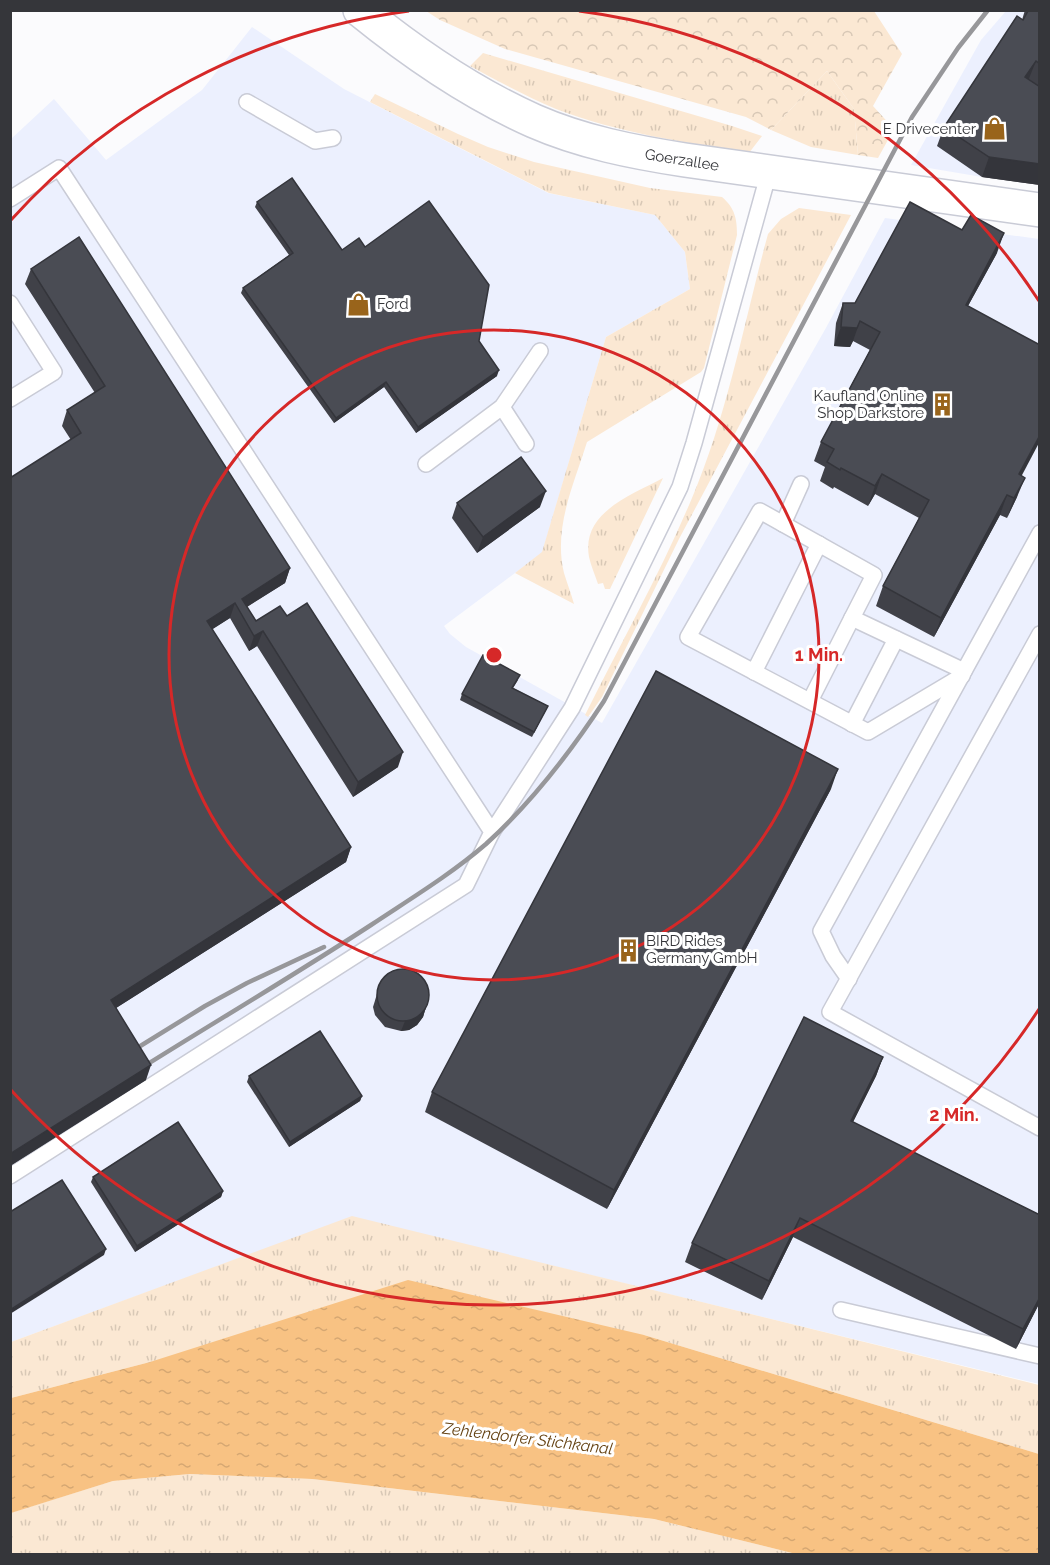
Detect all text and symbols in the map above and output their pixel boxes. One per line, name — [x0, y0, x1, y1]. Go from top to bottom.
shop icon: E Drivecenter — [981, 116, 1007, 142]
place label: E Drivecenter — [883, 120, 977, 138]
street label: Goerzallee — [644, 145, 721, 175]
shop icon: Ford — [346, 291, 372, 317]
place label: Ford — [377, 295, 409, 313]
place label: Kaufland Online Shop Darkstore — [814, 387, 924, 422]
building icon: Kaufland Online Shop Darkstore — [929, 392, 955, 418]
text: 1 Min. — [795, 644, 843, 665]
centre of rings — [484, 645, 504, 665]
place label: BIRD Rides Germany GmbH — [646, 932, 758, 967]
building icon: BIRD Rides Germany GmbH — [615, 937, 641, 963]
text: 2 Min. — [929, 1104, 979, 1125]
water label: Zehlendorfer Stichkanal — [441, 1419, 614, 1458]

